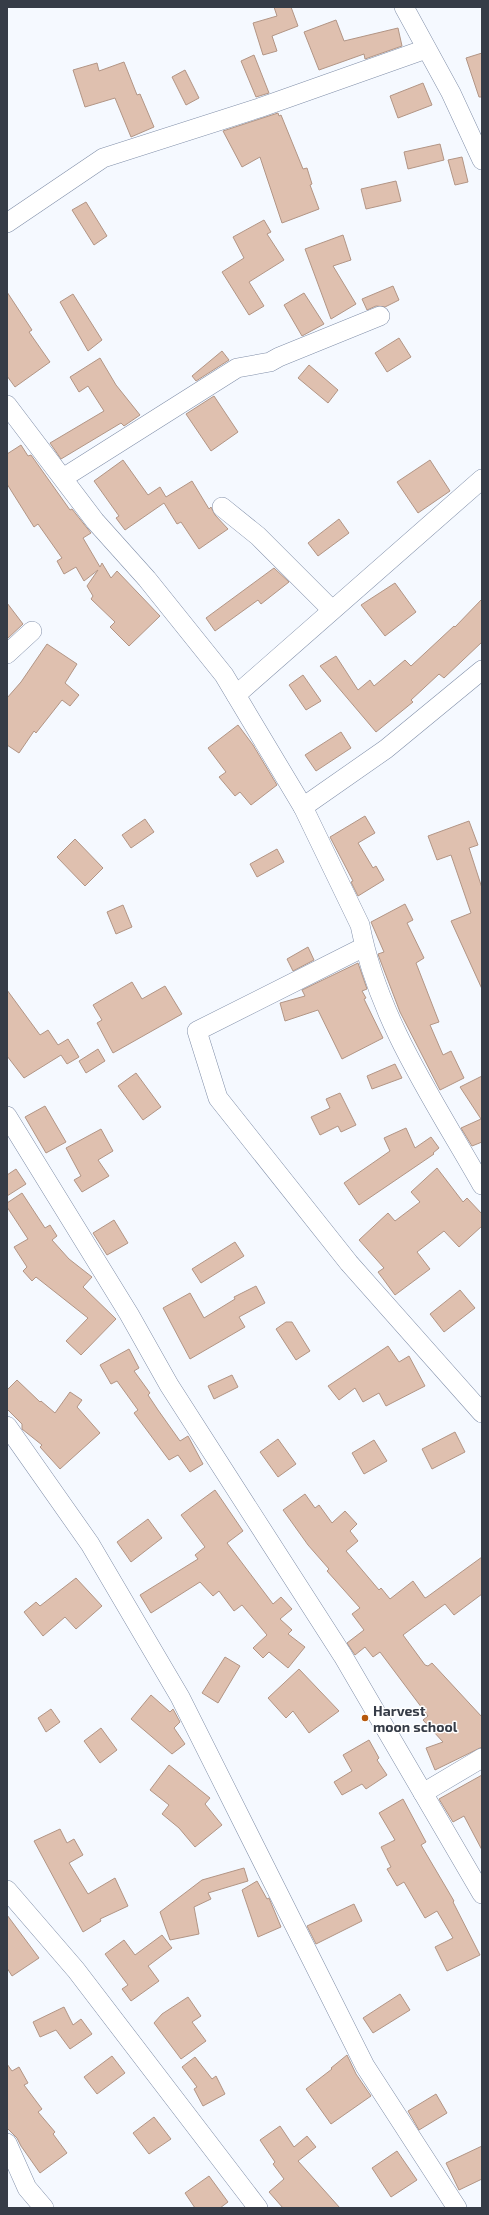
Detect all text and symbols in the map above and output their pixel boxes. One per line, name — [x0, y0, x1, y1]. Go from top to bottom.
place label: Harvest moon school — [373, 1702, 458, 1735]
marker: Harvest moon school — [360, 1713, 370, 1723]

